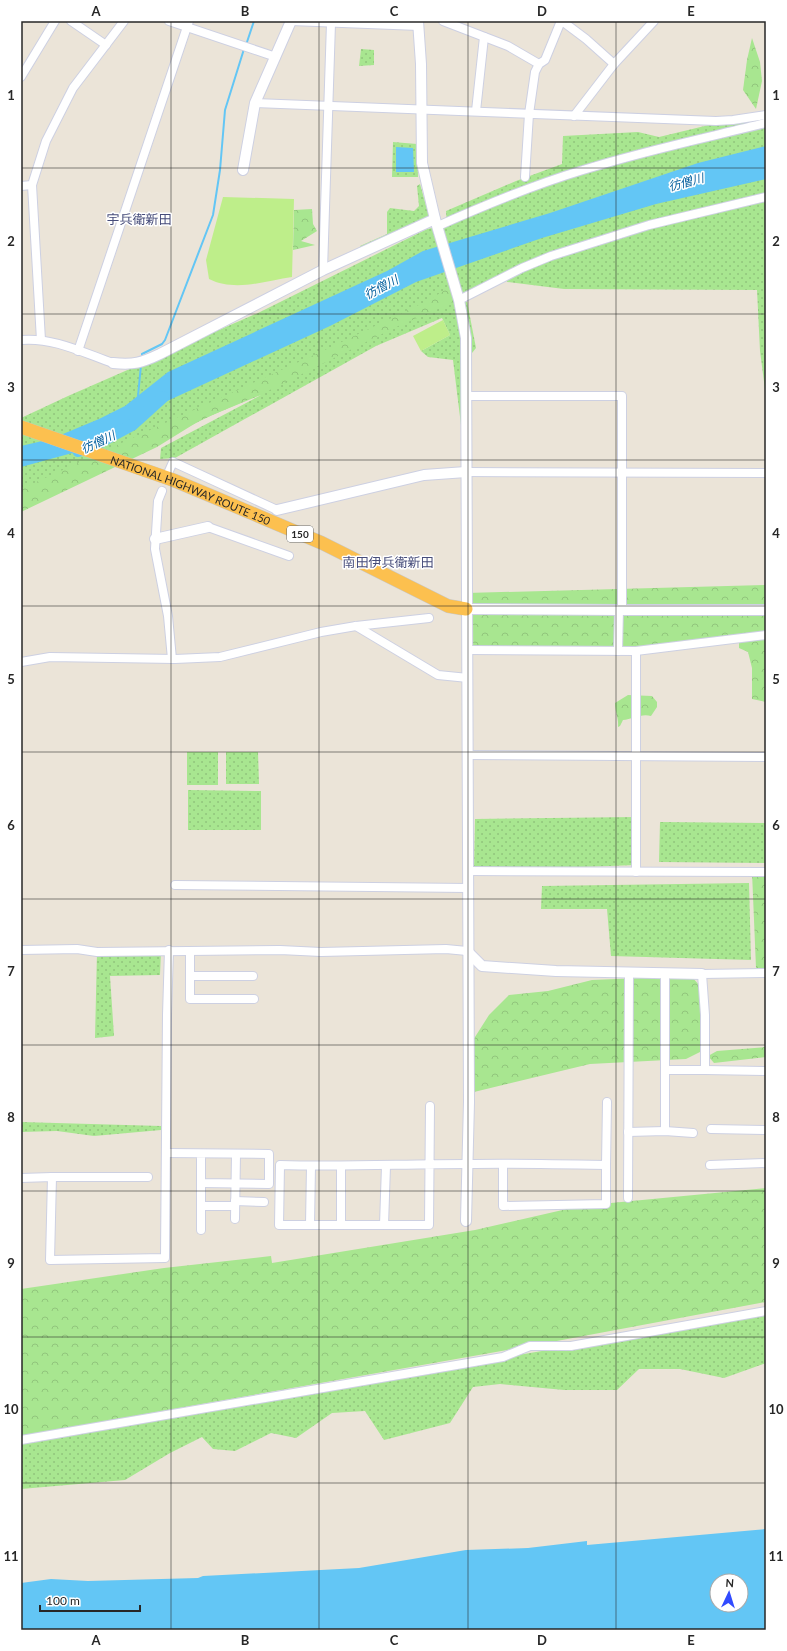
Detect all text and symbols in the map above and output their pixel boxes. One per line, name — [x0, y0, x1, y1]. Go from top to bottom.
text: A — [90, 3, 101, 19]
text: B — [241, 3, 250, 19]
text: C — [390, 3, 399, 19]
text: D — [537, 3, 547, 19]
text: E — [687, 3, 695, 19]
text: 1 — [7, 87, 15, 103]
text: 1 — [772, 87, 780, 103]
water label: 彷僧川 — [667, 170, 707, 194]
district label: 宇兵衛新田 — [106, 211, 172, 227]
text: 2 — [7, 233, 15, 249]
text: 2 — [772, 233, 780, 249]
water label: 彷僧川 — [362, 271, 402, 302]
text: 3 — [7, 379, 15, 395]
text: 3 — [772, 379, 780, 395]
water label: 彷僧川 — [79, 427, 119, 456]
street label: NATIONAL HIGHWAY ROUTE 150 — [109, 452, 273, 527]
text: 4 — [7, 525, 15, 541]
text: 4 — [772, 525, 780, 541]
road number: 150 — [287, 526, 313, 542]
district label: 南田伊兵衛新田 — [342, 554, 434, 570]
text: 5 — [7, 671, 15, 687]
text: 5 — [772, 671, 780, 687]
text: 6 — [7, 817, 15, 833]
text: 6 — [772, 817, 780, 833]
text: 7 — [7, 963, 15, 979]
text: 7 — [772, 963, 780, 979]
text: 8 — [7, 1109, 15, 1125]
text: 8 — [772, 1109, 780, 1125]
text: 9 — [7, 1255, 15, 1271]
text: 9 — [772, 1255, 780, 1271]
text: 10 — [3, 1401, 19, 1417]
text: 10 — [768, 1401, 784, 1417]
text: 11 — [3, 1548, 19, 1564]
text: 11 — [768, 1548, 784, 1564]
north arrow — [709, 1573, 749, 1613]
text: N — [725, 1576, 734, 1589]
scale bar — [40, 1587, 140, 1613]
text: 100 m — [46, 1593, 80, 1608]
text: A — [90, 1632, 101, 1648]
text: B — [241, 1632, 250, 1648]
text: C — [390, 1632, 399, 1648]
text: D — [537, 1632, 547, 1648]
text: E — [687, 1632, 695, 1648]

